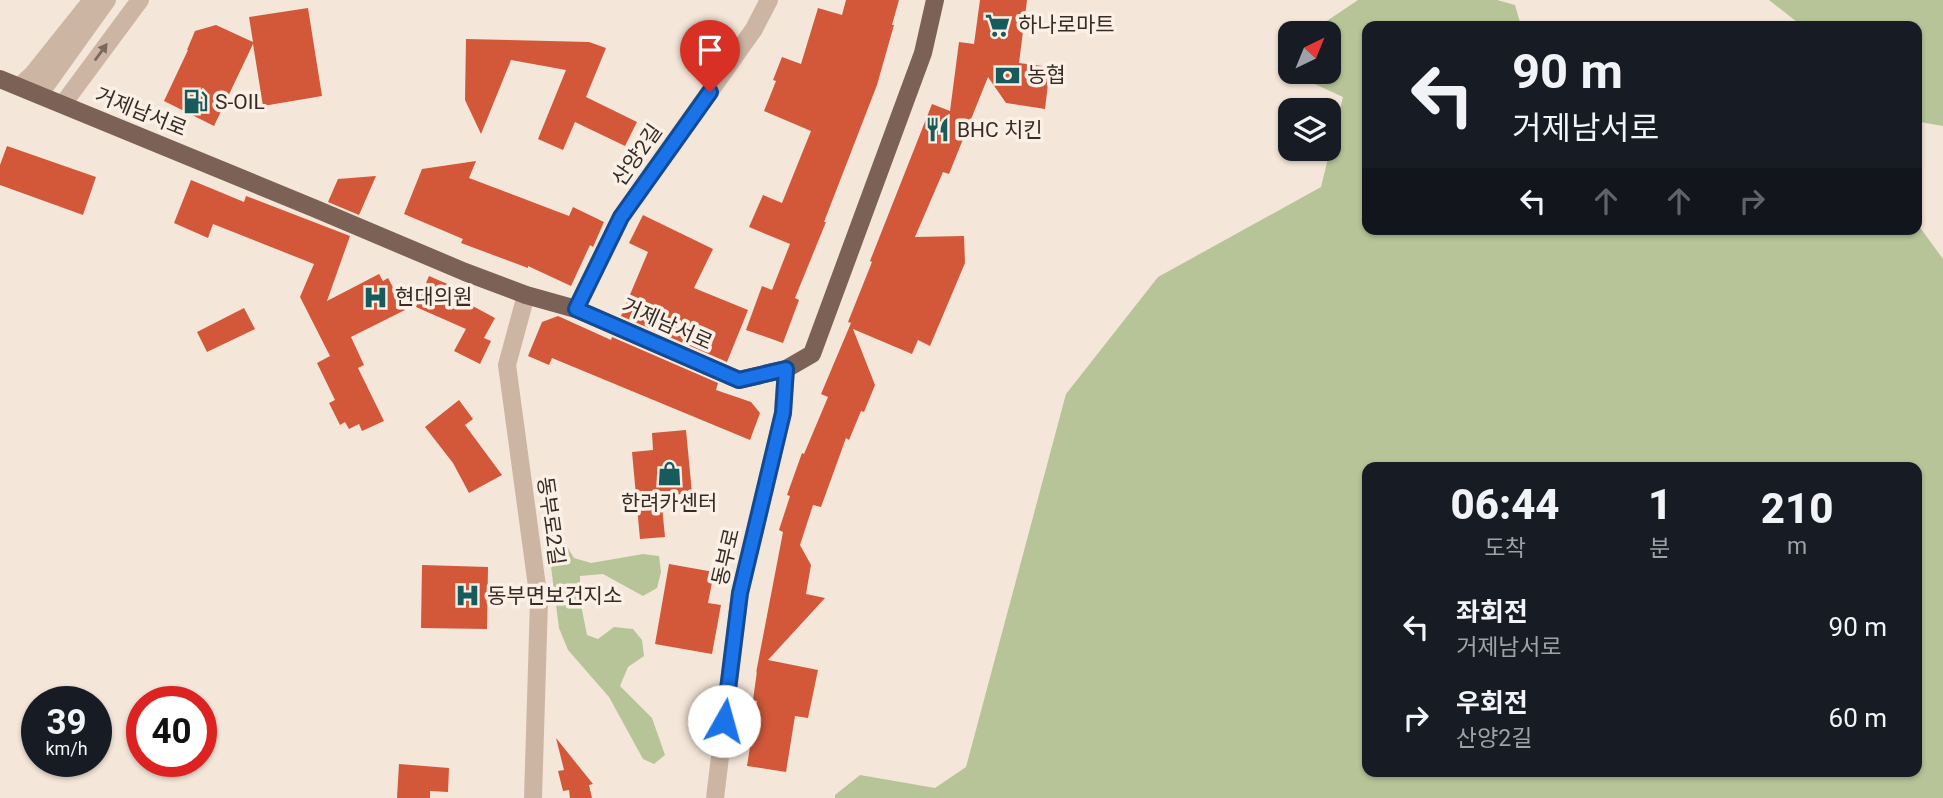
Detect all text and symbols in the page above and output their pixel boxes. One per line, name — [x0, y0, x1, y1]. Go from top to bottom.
supermarket icon: 하나로마트 — [984, 11, 1012, 39]
place label: 하나로마트 — [1018, 13, 1115, 37]
pin — [680, 20, 740, 92]
north arrow — [1278, 21, 1340, 84]
map controls — [1278, 21, 1341, 161]
icon: arrive — [691, 31, 729, 69]
one-way arrow — [94, 43, 108, 61]
text: 90 m — [1512, 43, 1623, 100]
icon: left — [1397, 49, 1488, 140]
bank icon: 농협 — [993, 61, 1021, 89]
place label: 농협 — [1027, 63, 1066, 87]
street label: 거제남서로 — [92, 83, 190, 141]
fuel station icon: S-OIL — [181, 88, 209, 116]
place label: S-OIL — [215, 90, 265, 114]
button: layers — [1278, 98, 1341, 161]
text: 거제남서로 — [1512, 109, 1659, 147]
restaurant icon: BHC 치킨 — [923, 116, 951, 144]
place label: BHC 치킨 — [957, 118, 1043, 142]
street label: 산양2길 — [607, 120, 667, 190]
icon: left — [1514, 182, 1552, 220]
icon: ahead — [1587, 182, 1625, 220]
icon: ahead — [1660, 182, 1698, 220]
icon: right — [1733, 182, 1771, 220]
hospital icon: 현대의원 — [361, 283, 389, 311]
place label: 현대의원 — [395, 285, 472, 309]
street label: 거제남서로 — [618, 293, 716, 355]
shop icon: 한려카센터 — [655, 460, 683, 488]
street label: 동부로2길 — [533, 475, 569, 567]
text: 06:44 — [1450, 480, 1560, 529]
text: 1 — [1648, 480, 1672, 529]
text: 210 — [1761, 484, 1833, 533]
place label: 한려카센터 — [621, 491, 717, 515]
street label: 동부로 — [708, 526, 744, 588]
text: m — [1787, 533, 1807, 560]
text: 도착 — [1484, 535, 1526, 562]
text: 분 — [1650, 535, 1671, 562]
hospital icon: 동부면보건지소 — [453, 582, 481, 610]
place label: 동부면보건지소 — [487, 584, 622, 608]
text: 좌회전 — [1456, 597, 1528, 627]
icon: left — [1397, 608, 1435, 646]
text: 90 m — [1829, 612, 1887, 642]
text: 거제남서로 — [1456, 634, 1562, 661]
position arrow — [687, 684, 761, 758]
speed limit sign: 40 — [126, 686, 217, 777]
text: 우회전 — [1456, 688, 1528, 718]
icon: right — [1397, 699, 1435, 737]
text: 39 — [46, 702, 87, 743]
text: 60 m — [1829, 703, 1887, 733]
text: 산양2길 — [1456, 725, 1532, 752]
text: km/h — [45, 738, 88, 759]

